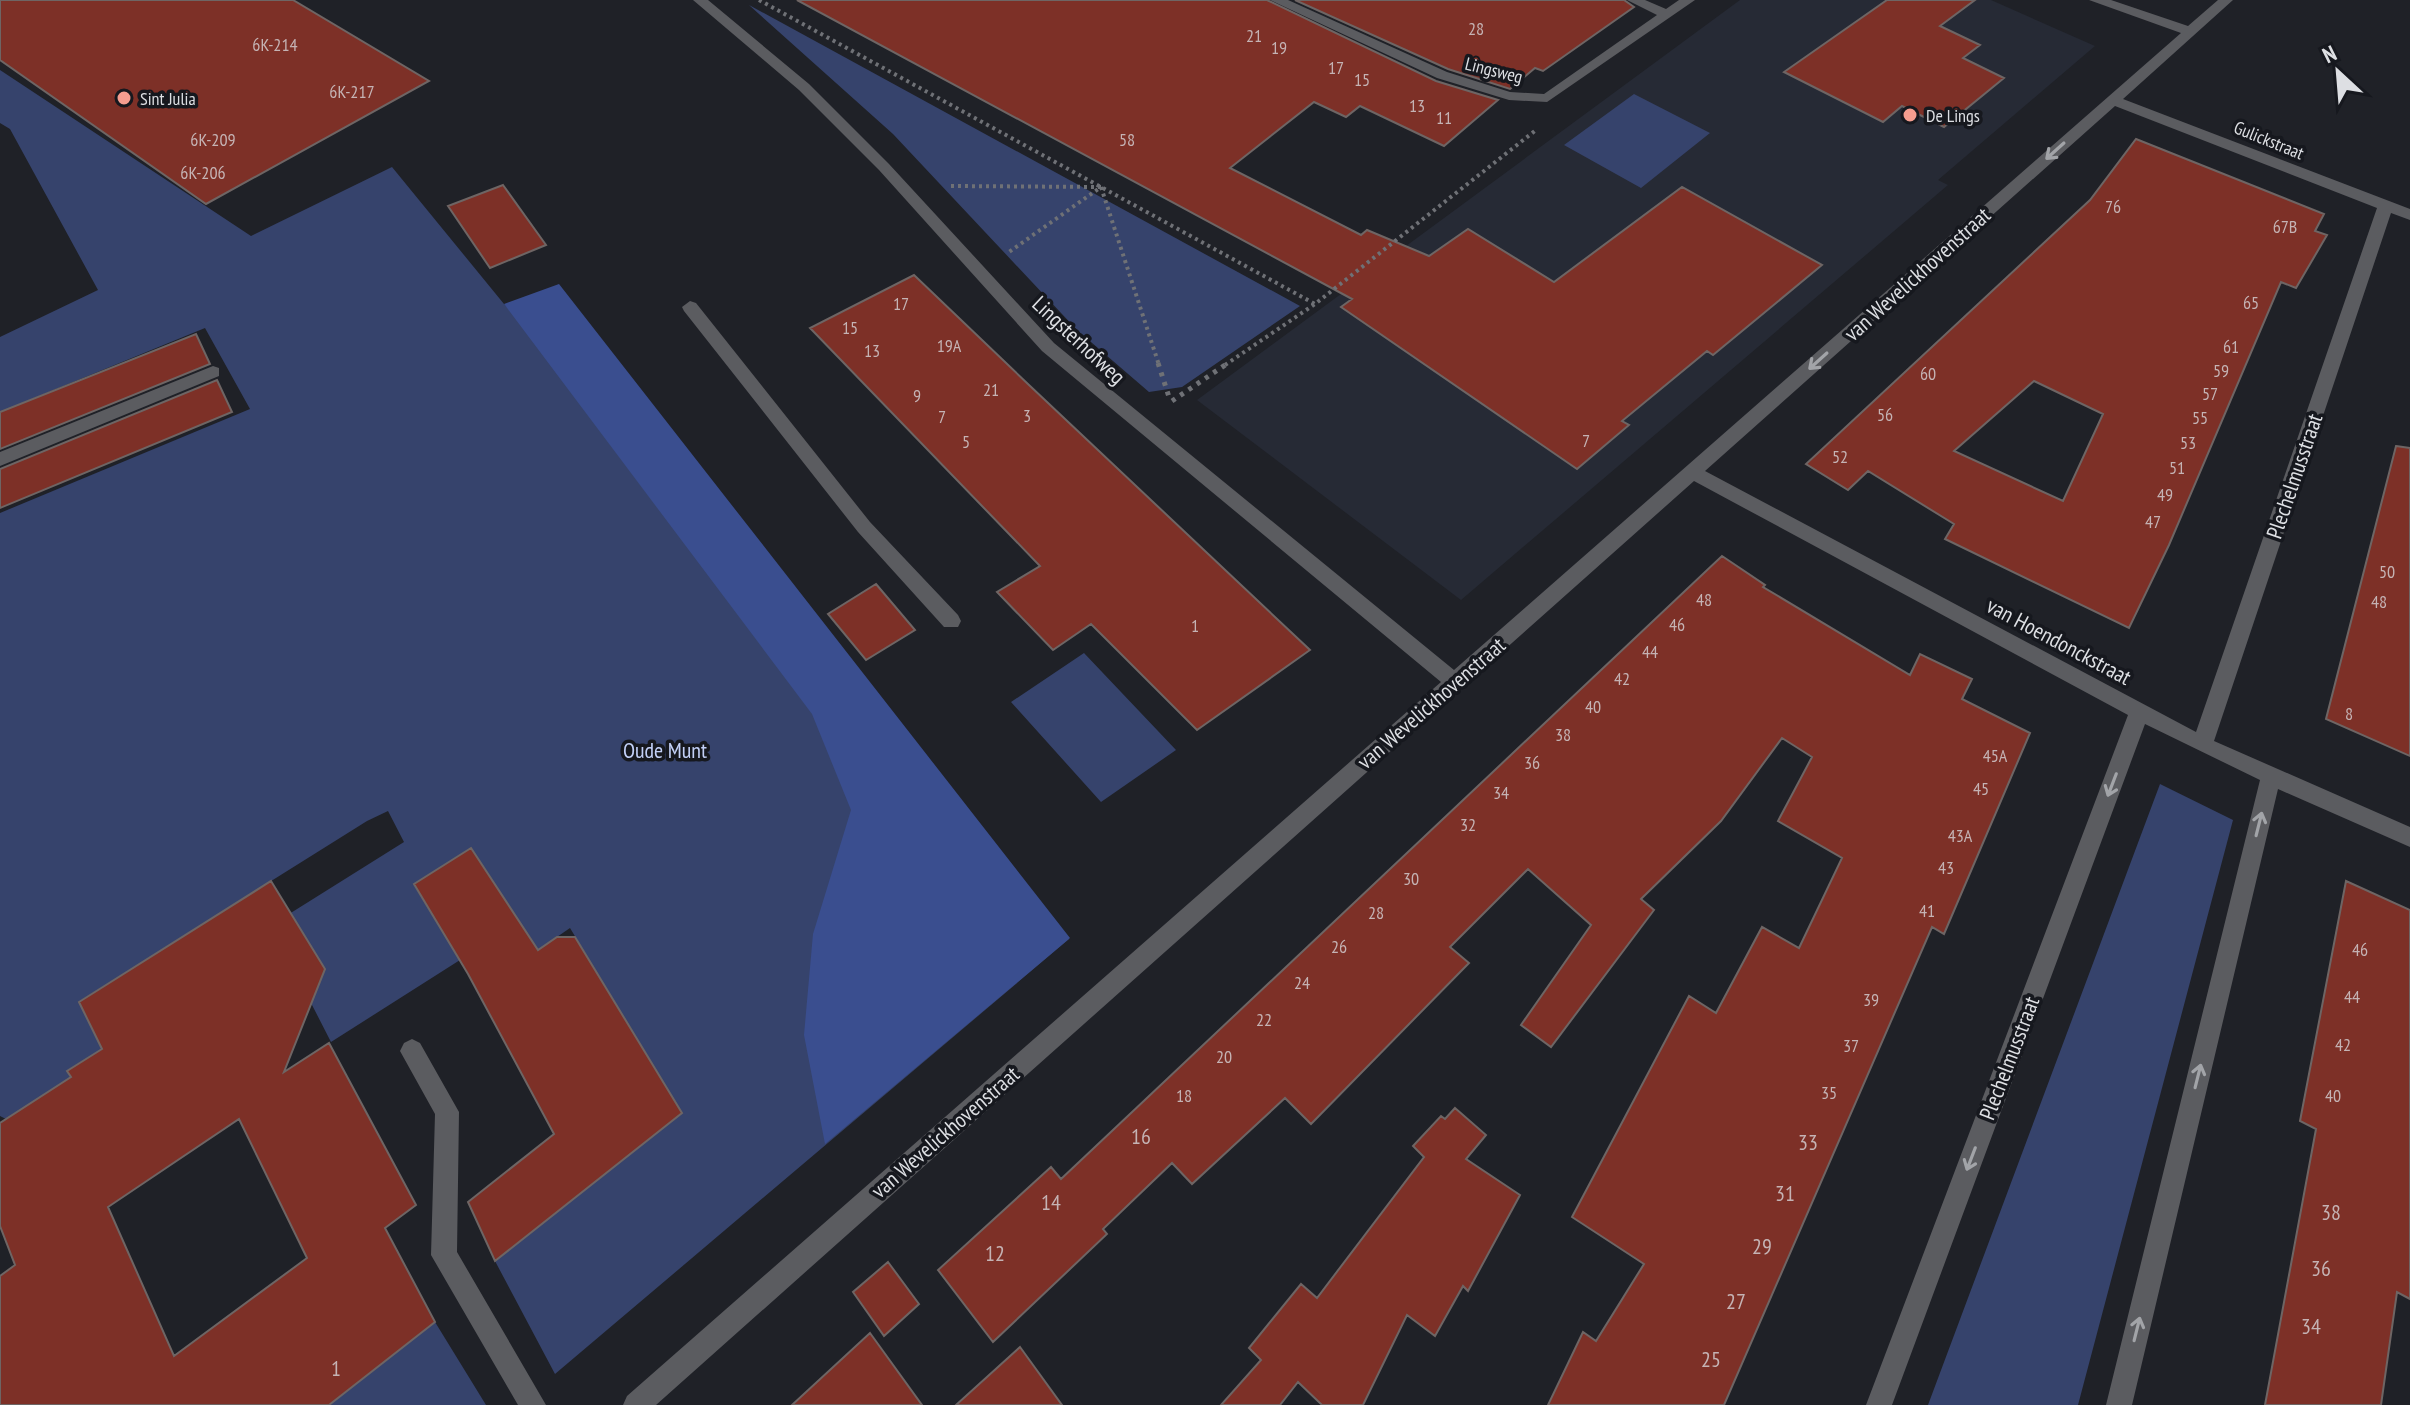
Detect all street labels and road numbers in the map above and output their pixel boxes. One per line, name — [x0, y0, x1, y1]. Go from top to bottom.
street label: Lingsweg — [1463, 52, 1525, 88]
street label: Gulickstraat — [2231, 116, 2307, 164]
street label: van Wevelickhovenstraat — [1838, 201, 1996, 347]
street label: Lingsterhofweg — [1027, 290, 1131, 390]
street label: Plechelmusstraat — [2260, 410, 2328, 542]
street label: van Hoendonckstraat — [1982, 591, 2136, 691]
street label: van Wevelickhovenstraat — [1351, 631, 1511, 775]
street label: Plechelmusstraat — [1973, 992, 2045, 1124]
street label: van Wevelickhovenstraat — [865, 1060, 1025, 1204]

